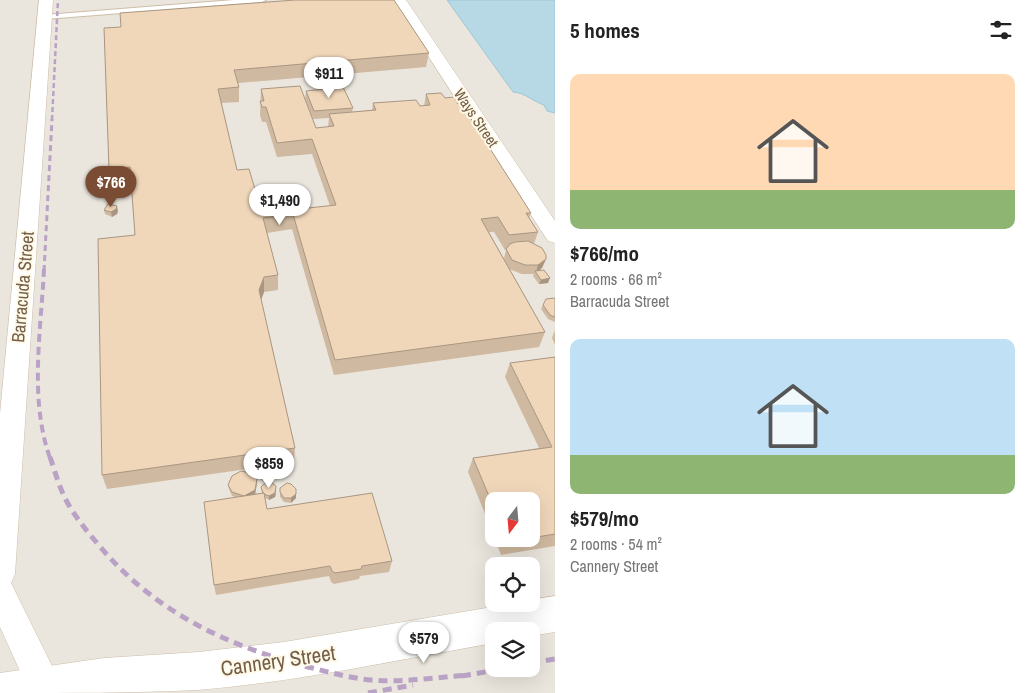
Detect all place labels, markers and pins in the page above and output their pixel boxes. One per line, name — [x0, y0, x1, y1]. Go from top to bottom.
pin: $911 — [299, 56, 359, 99]
pin: $766 — [81, 166, 141, 208]
pin: $1,490 — [239, 184, 321, 226]
pin: $859 — [239, 446, 299, 489]
pin: $579 — [394, 622, 454, 664]

